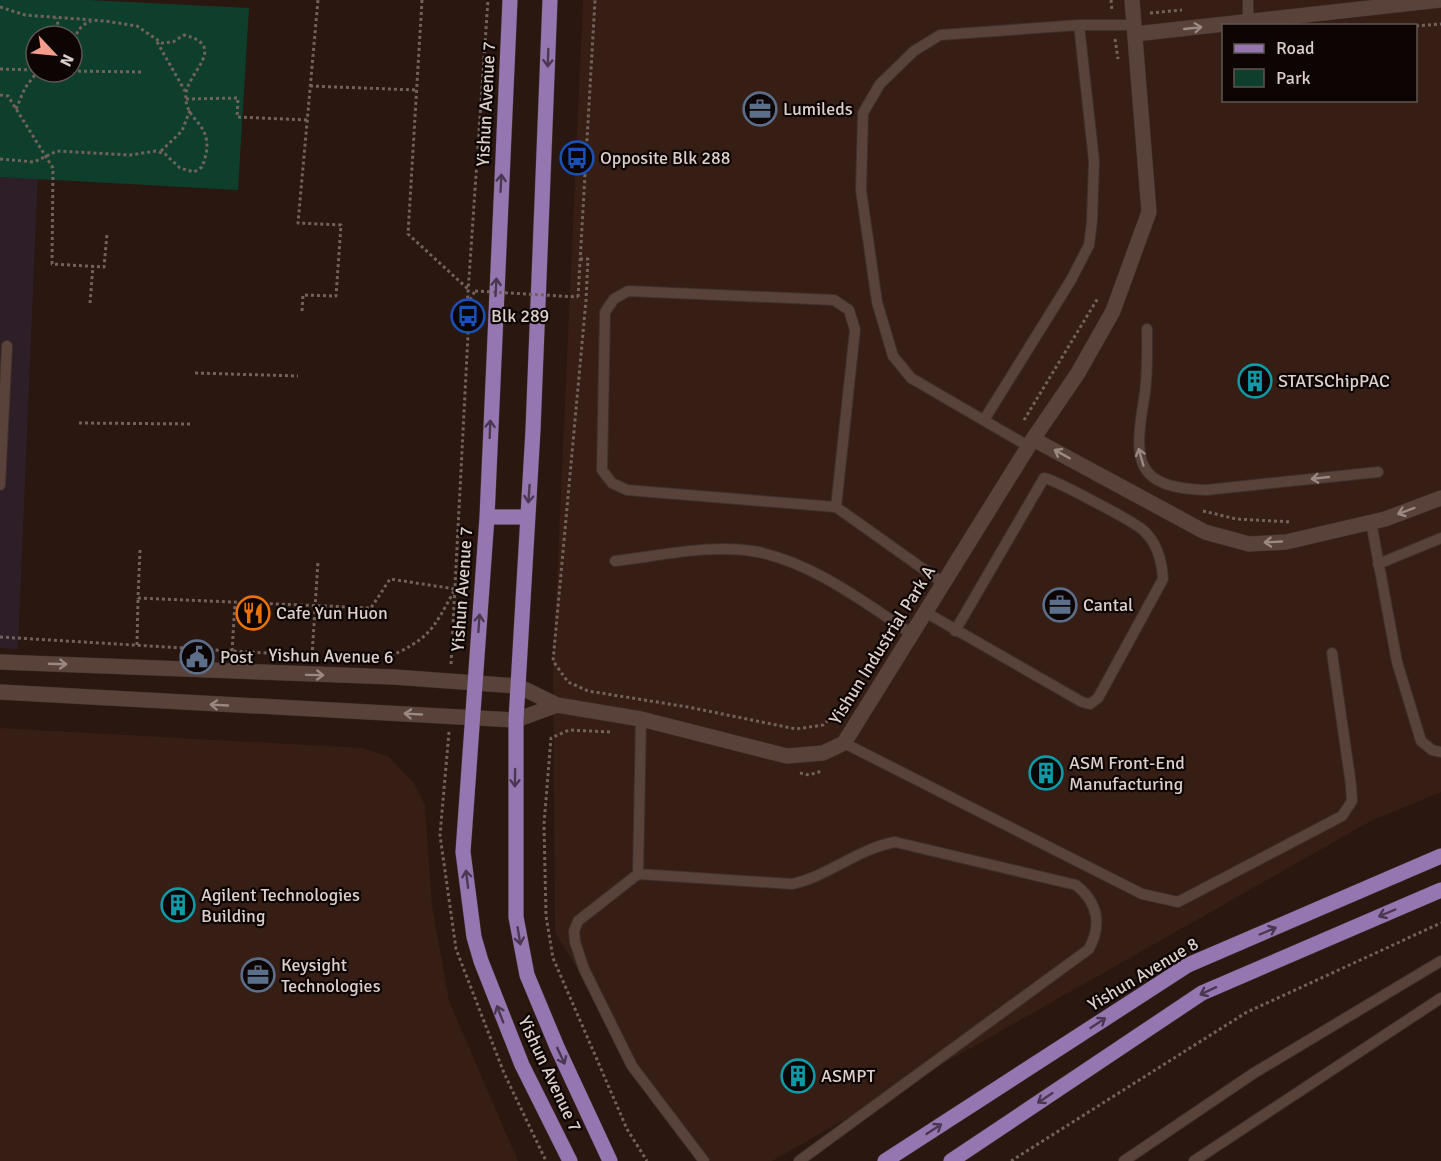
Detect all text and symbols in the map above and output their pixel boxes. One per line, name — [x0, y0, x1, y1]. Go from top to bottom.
one-way arrow — [1182, 22, 1202, 33]
north arrow — [24, 24, 84, 84]
legend — [1222, 24, 1417, 102]
text: Road — [1276, 37, 1315, 59]
street label: Yishun Avenue 7 — [472, 41, 500, 167]
one-way arrow — [542, 48, 553, 68]
text: N — [55, 51, 78, 70]
text: Park — [1276, 67, 1311, 89]
office icon: Lumileds — [742, 91, 778, 127]
place label: Lumileds — [783, 98, 853, 120]
bus stop icon: Opposite Blk 288 — [559, 140, 595, 176]
place label: Opposite Blk 288 — [600, 147, 730, 169]
one-way arrow — [496, 173, 507, 193]
one-way arrow — [491, 278, 502, 298]
bus stop icon: Blk 289 — [450, 298, 486, 334]
place label: Blk 289 — [491, 305, 549, 327]
building icon: STATSChipPAC — [1237, 363, 1273, 399]
place label: STATSChipPAC — [1278, 370, 1390, 392]
one-way arrow — [484, 419, 496, 439]
one-way arrow — [1053, 448, 1071, 459]
one-way arrow — [1135, 448, 1146, 467]
one-way arrow — [1311, 473, 1331, 484]
one-way arrow — [523, 484, 534, 504]
one-way arrow — [1397, 506, 1416, 517]
street label: Yishun Avenue 7 — [447, 526, 477, 652]
one-way arrow — [1263, 537, 1283, 548]
street label: Yishun Industrial Park A — [824, 561, 940, 729]
office icon: Cantal — [1042, 587, 1078, 623]
place label: Cantal — [1083, 594, 1133, 616]
restaurant icon: Cafe Yun Huon — [235, 595, 271, 631]
place label: Cafe Yun Huon — [276, 602, 388, 624]
one-way arrow — [474, 614, 485, 634]
public building icon: Post — [179, 639, 215, 675]
street label: Yishun Avenue 6 — [268, 644, 394, 668]
place label: Post — [220, 646, 253, 668]
one-way arrow — [48, 658, 68, 670]
one-way arrow — [304, 669, 324, 681]
one-way arrow — [209, 700, 229, 711]
one-way arrow — [404, 708, 424, 719]
place label: ASM Front-End Manufacturing — [1069, 752, 1185, 795]
building icon: ASM Front-End Manufacturing — [1028, 755, 1064, 791]
one-way arrow — [509, 768, 521, 788]
one-way arrow — [461, 869, 472, 889]
place label: Agilent Technologies Building — [201, 884, 360, 927]
building icon: Agilent Technologies Building — [160, 887, 196, 923]
one-way arrow — [1379, 908, 1397, 920]
one-way arrow — [1259, 924, 1277, 936]
one-way arrow — [513, 926, 524, 946]
street label: Yishun Avenue 8 — [1084, 932, 1202, 1016]
place label: Keysight Technologies — [281, 954, 381, 997]
office icon: Keysight Technologies — [240, 957, 276, 993]
one-way arrow — [1200, 985, 1218, 997]
one-way arrow — [494, 1005, 505, 1023]
street label: Yishun Avenue 7 — [514, 1013, 586, 1135]
one-way arrow — [1089, 1017, 1106, 1030]
one-way arrow — [556, 1047, 567, 1065]
building icon: ASMPT — [780, 1058, 816, 1094]
place label: ASMPT — [821, 1065, 876, 1087]
one-way arrow — [1038, 1092, 1054, 1104]
one-way arrow — [925, 1123, 942, 1135]

